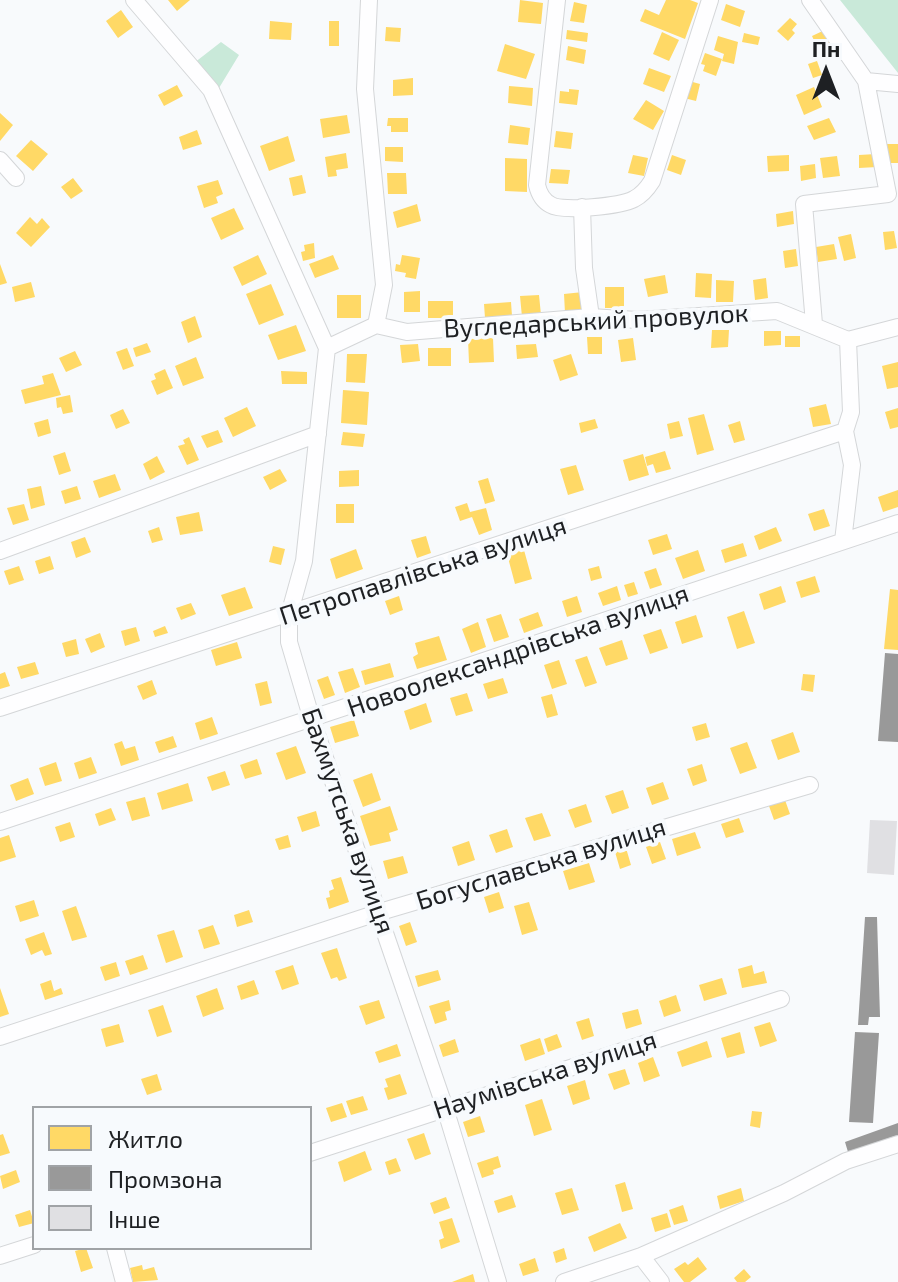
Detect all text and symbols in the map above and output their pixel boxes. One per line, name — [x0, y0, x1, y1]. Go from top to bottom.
north arrow — [786, 32, 866, 112]
text: Пн — [812, 35, 840, 61]
street label: Вугледарський провулок — [443, 297, 749, 345]
street label: Петропавлівська вулиця — [276, 510, 570, 632]
street label: Новоолександрівська вулиця — [343, 578, 693, 724]
street label: Бахмутська вулиця — [295, 704, 401, 938]
street label: Богуславська вулиця — [413, 811, 669, 917]
street label: Наумівська вулиця — [429, 1024, 661, 1126]
legend — [32, 1106, 312, 1250]
text: Житло — [108, 1124, 183, 1153]
text: Промзона — [108, 1164, 223, 1193]
text: Інше — [108, 1204, 161, 1233]

